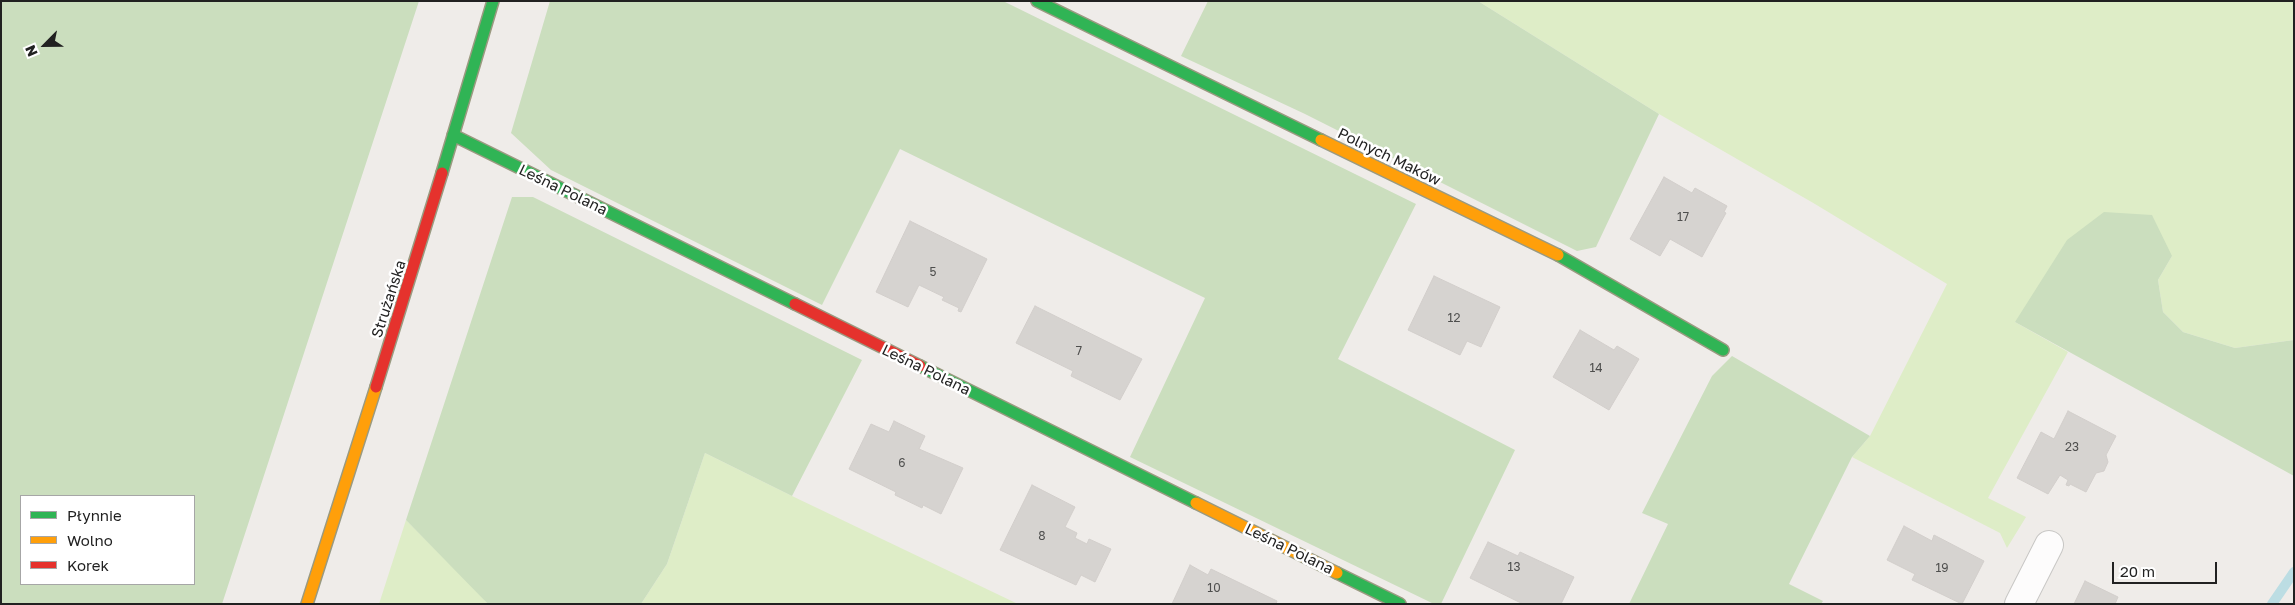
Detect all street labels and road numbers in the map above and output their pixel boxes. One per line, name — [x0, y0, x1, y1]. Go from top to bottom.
street label: Polnych Maków — [1335, 124, 1443, 190]
street label: Leśna Polana — [516, 161, 610, 219]
street label: Strużańska — [368, 258, 410, 340]
street label: Leśna Polana — [879, 341, 973, 399]
street label: Leśna Polana — [1242, 520, 1336, 578]

